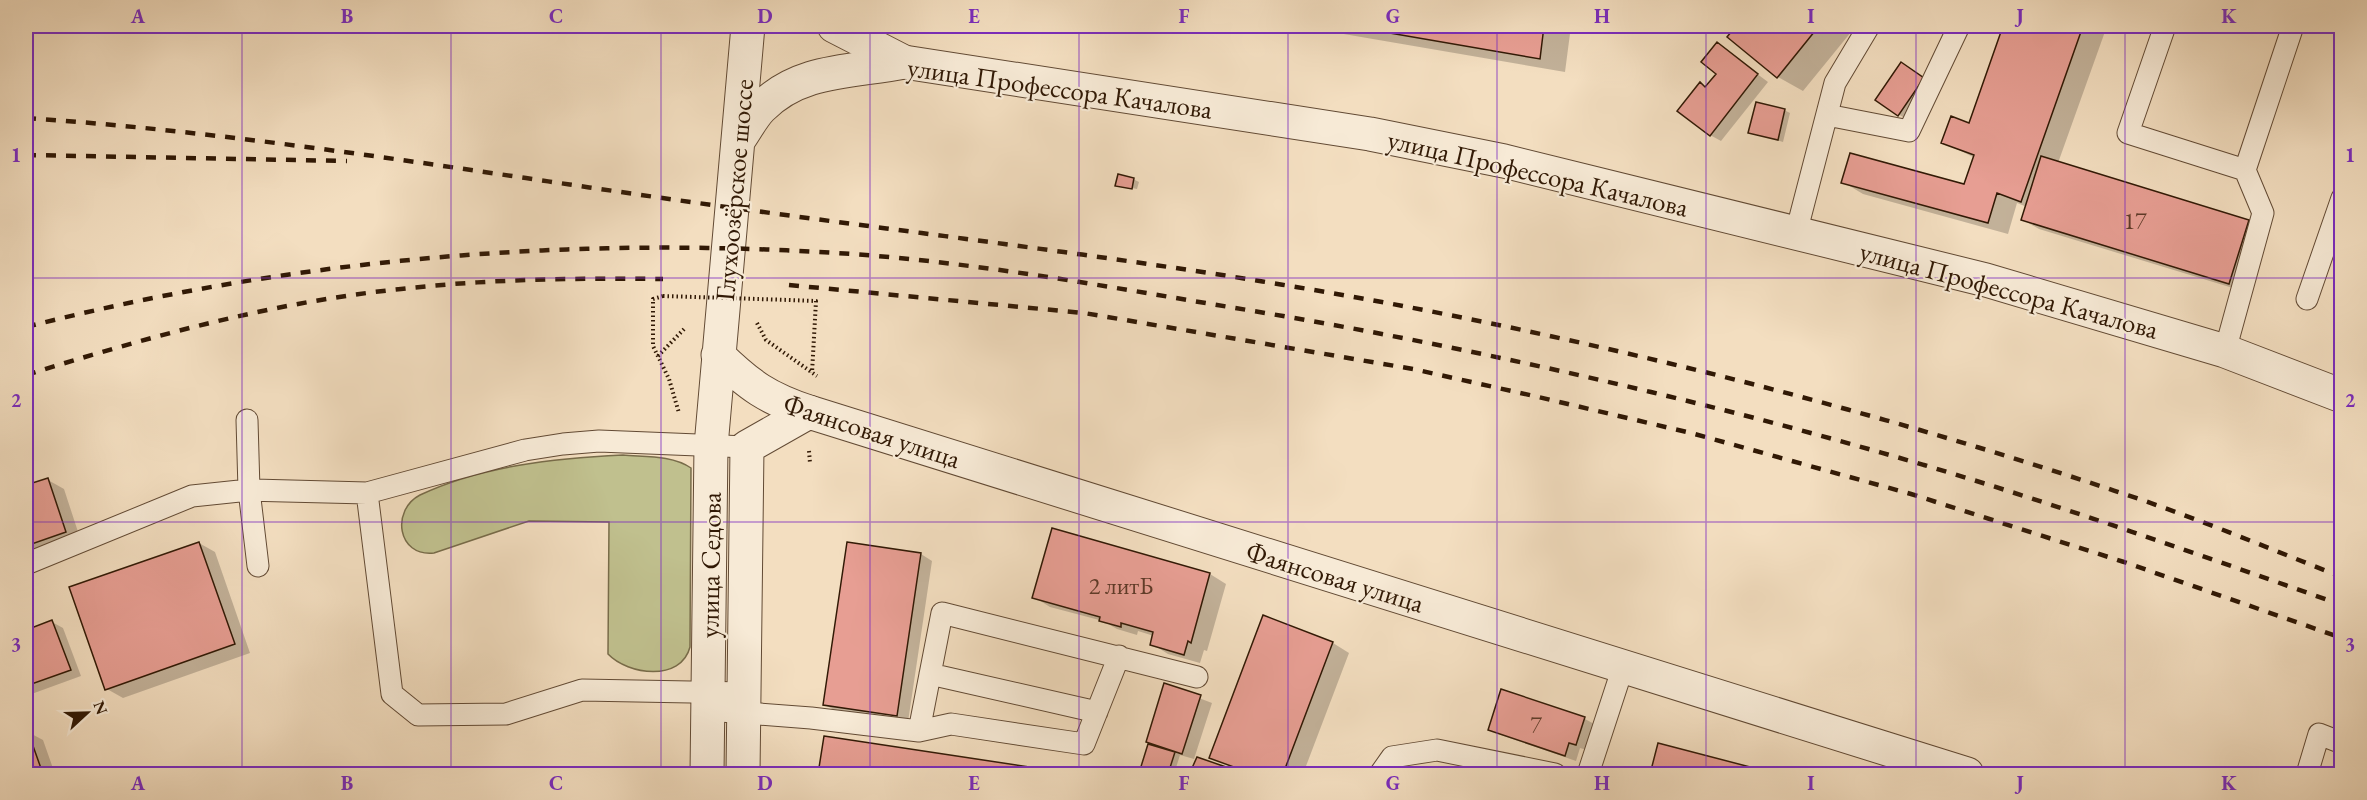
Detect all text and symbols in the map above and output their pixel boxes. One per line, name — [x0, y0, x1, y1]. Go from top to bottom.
text: A — [130, 3, 146, 29]
text: B — [341, 3, 353, 29]
text: C — [549, 3, 563, 29]
text: D — [757, 3, 773, 29]
text: E — [968, 3, 980, 29]
text: F — [1179, 3, 1190, 29]
text: G — [1386, 3, 1400, 29]
text: H — [1594, 3, 1610, 29]
text: I — [1807, 3, 1815, 29]
text: J — [2014, 3, 2024, 29]
text: K — [2221, 3, 2237, 29]
street label: улица Профессора Качалова — [905, 49, 1215, 127]
street label: Глухоозёрское шоссе — [707, 77, 761, 303]
street label: улица Профессора Качалова — [1384, 121, 1692, 225]
text: 1 — [11, 142, 21, 168]
text: 1 — [2345, 142, 2355, 168]
house number: 17 — [2123, 205, 2147, 236]
street label: улица Профессора Качалова — [1856, 233, 2162, 347]
street label: Фаянсовая улица — [779, 386, 965, 476]
text: 2 — [11, 387, 22, 413]
text: 2 — [2345, 387, 2356, 413]
street label: улица Седова — [691, 491, 729, 638]
street label: Фаянсовая улица — [1242, 533, 1428, 621]
house number: 2 литБ — [1089, 570, 1153, 601]
text: 3 — [11, 631, 21, 657]
text: 3 — [2345, 631, 2355, 657]
north arrow — [57, 683, 117, 743]
text: N — [88, 698, 113, 718]
house number: 7 — [1530, 709, 1542, 740]
text: A — [130, 770, 146, 796]
text: B — [341, 770, 353, 796]
text: C — [549, 770, 563, 796]
text: D — [757, 770, 773, 796]
text: E — [968, 770, 980, 796]
text: F — [1179, 770, 1190, 796]
text: G — [1386, 770, 1400, 796]
text: H — [1594, 770, 1610, 796]
text: I — [1807, 770, 1815, 796]
text: J — [2014, 770, 2024, 796]
text: K — [2221, 770, 2237, 796]

